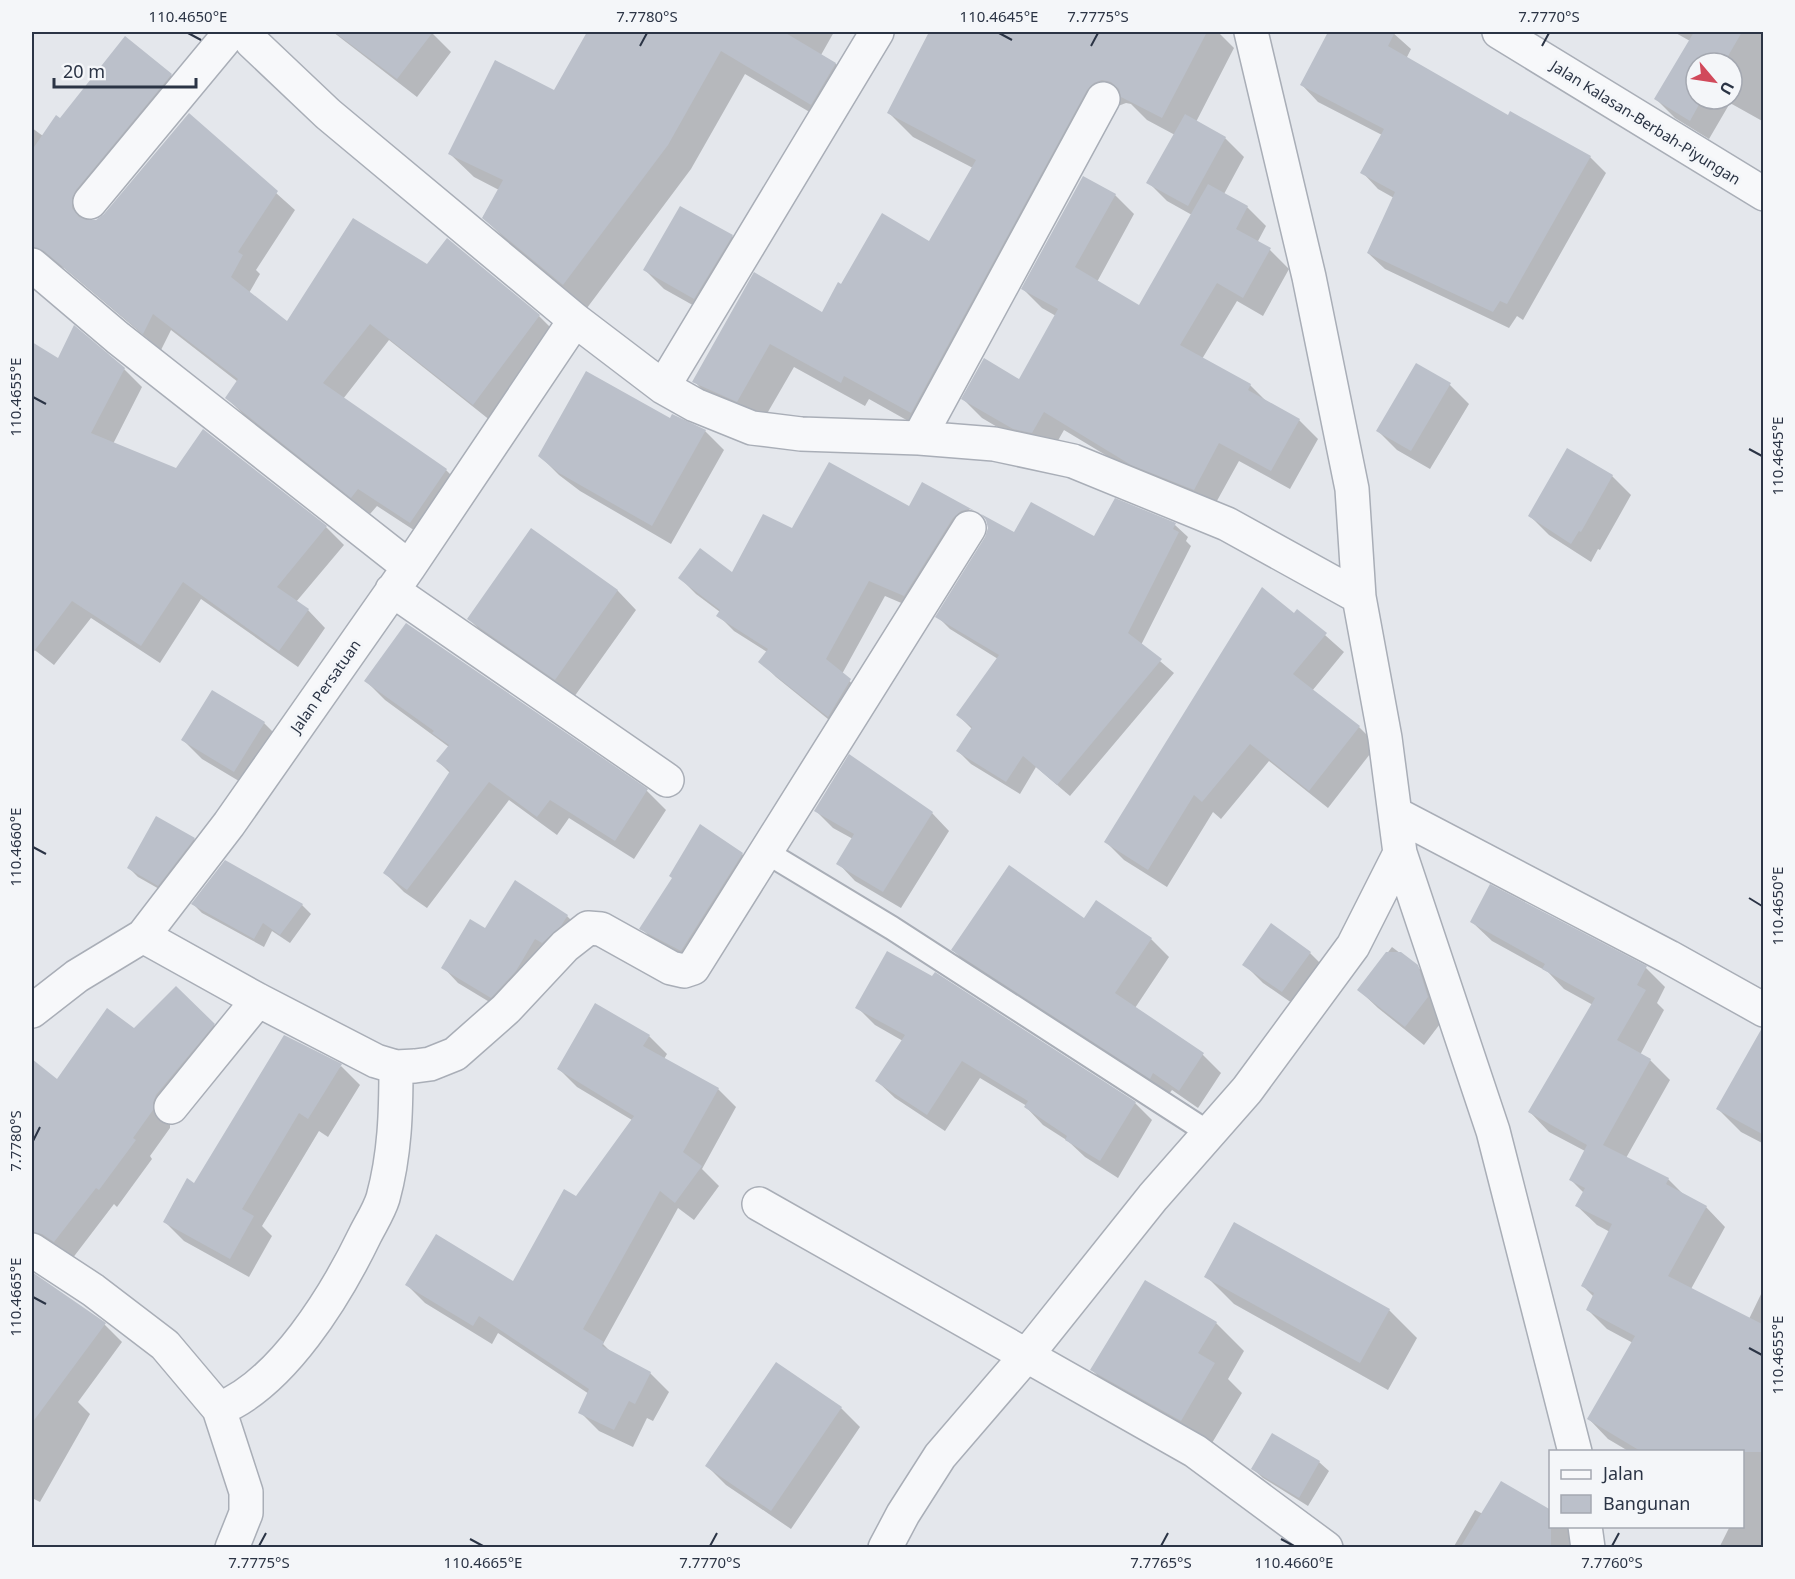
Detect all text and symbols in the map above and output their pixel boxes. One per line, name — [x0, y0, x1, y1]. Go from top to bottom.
text: 110.4650°E — [149, 6, 227, 26]
text: 7.7780°S — [616, 6, 678, 26]
text: 110.4645°E — [960, 6, 1038, 26]
text: 7.7775°S — [1067, 6, 1129, 26]
text: 7.7770°S — [1518, 6, 1580, 26]
scale bar — [54, 51, 196, 89]
north arrow — [1684, 51, 1744, 111]
street label: Jalan Kalasan-Berbah-Piyungan — [1546, 54, 1745, 189]
text: 20 m — [63, 59, 105, 83]
text: U — [1715, 78, 1740, 99]
text: 110.4655°E — [5, 358, 25, 436]
text: 110.4645°E — [1767, 417, 1787, 495]
street label: Jalan Persatuan — [284, 635, 365, 738]
text: 110.4660°E — [5, 808, 25, 886]
text: 110.4650°E — [1767, 867, 1787, 945]
text: 7.7780°S — [5, 1110, 25, 1172]
text: 110.4665°E — [5, 1258, 25, 1336]
text: 110.4655°E — [1767, 1316, 1787, 1394]
legend — [1549, 1450, 1744, 1528]
text: Jalan — [1601, 1461, 1644, 1485]
text: Bangunan — [1603, 1491, 1690, 1515]
text: 7.7775°S — [228, 1552, 290, 1572]
text: 110.4665°E — [444, 1552, 522, 1572]
text: 7.7770°S — [679, 1552, 741, 1572]
text: 7.7765°S — [1130, 1552, 1192, 1572]
text: 110.4660°E — [1255, 1552, 1333, 1572]
text: 7.7760°S — [1581, 1552, 1643, 1572]

